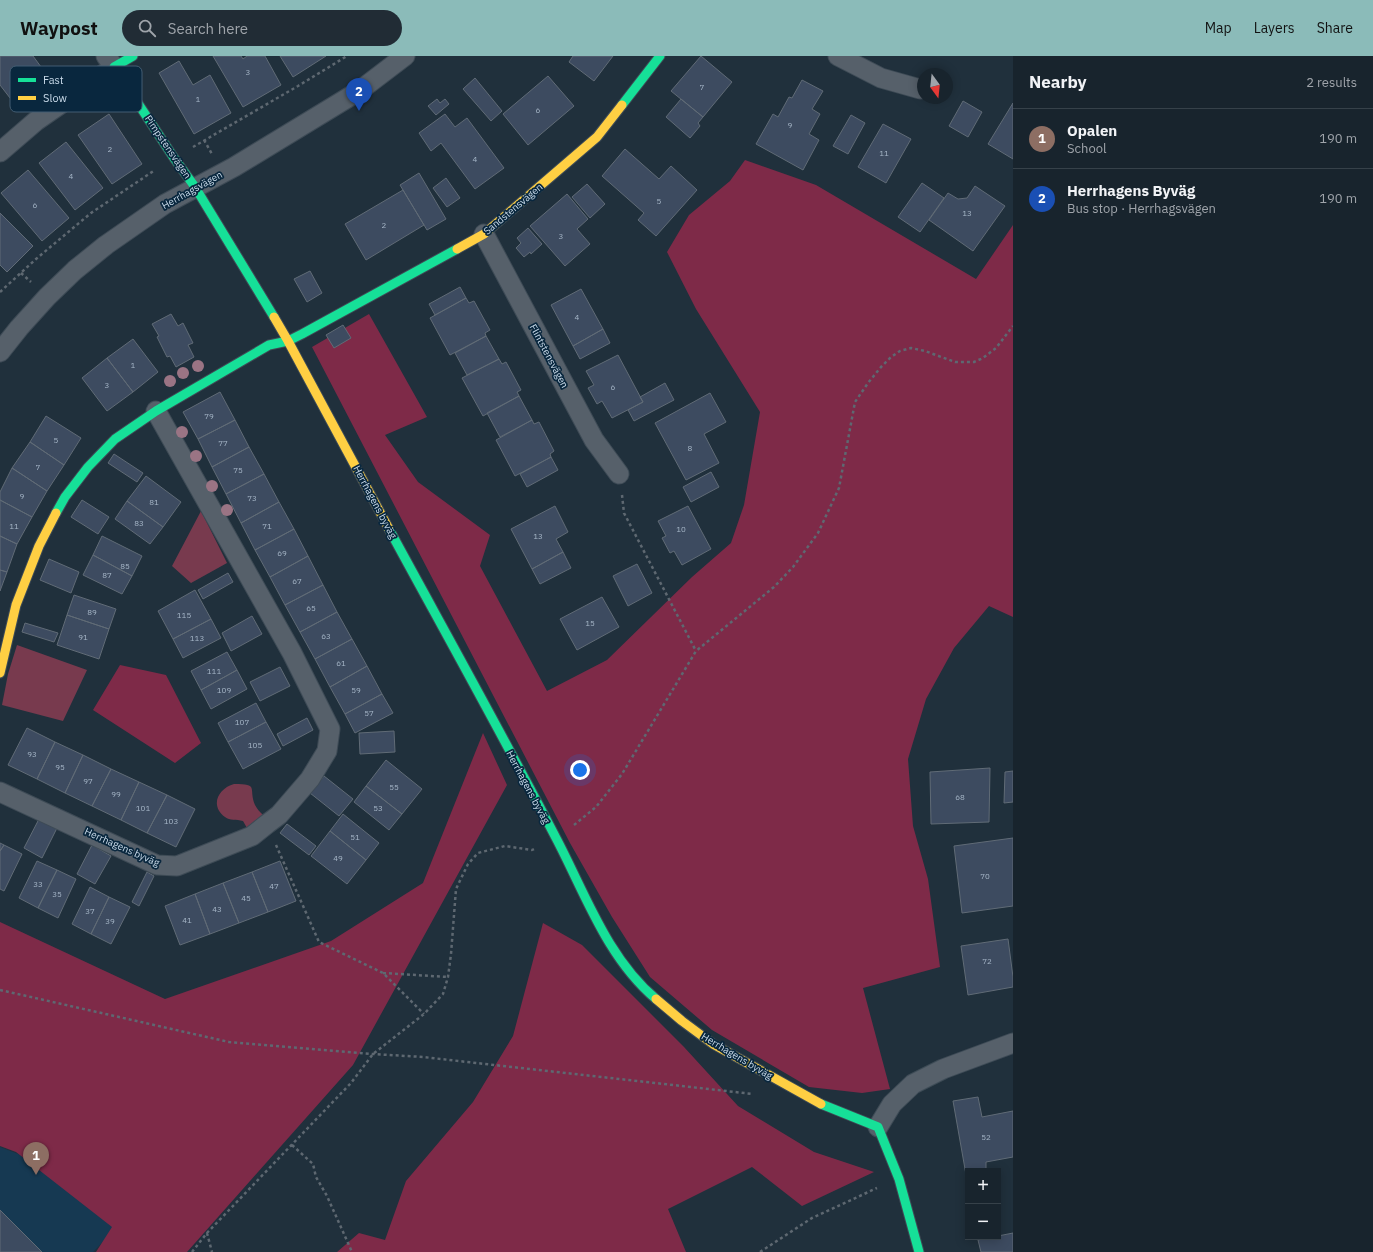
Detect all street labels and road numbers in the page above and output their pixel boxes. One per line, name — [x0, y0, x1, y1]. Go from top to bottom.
street label: Pimpstensvägen — [142, 113, 194, 181]
street label: Herrhagsvägen — [159, 168, 225, 212]
street label: Sandstensvägen — [481, 180, 545, 238]
street label: Flintstensvägen — [527, 322, 571, 390]
street label: Herrhagens byväg — [350, 463, 400, 541]
street label: Herrhagens byväg — [503, 748, 553, 826]
street label: Herrhagens byväg — [82, 825, 162, 870]
street label: Herrhagens byväg — [699, 1030, 776, 1083]

